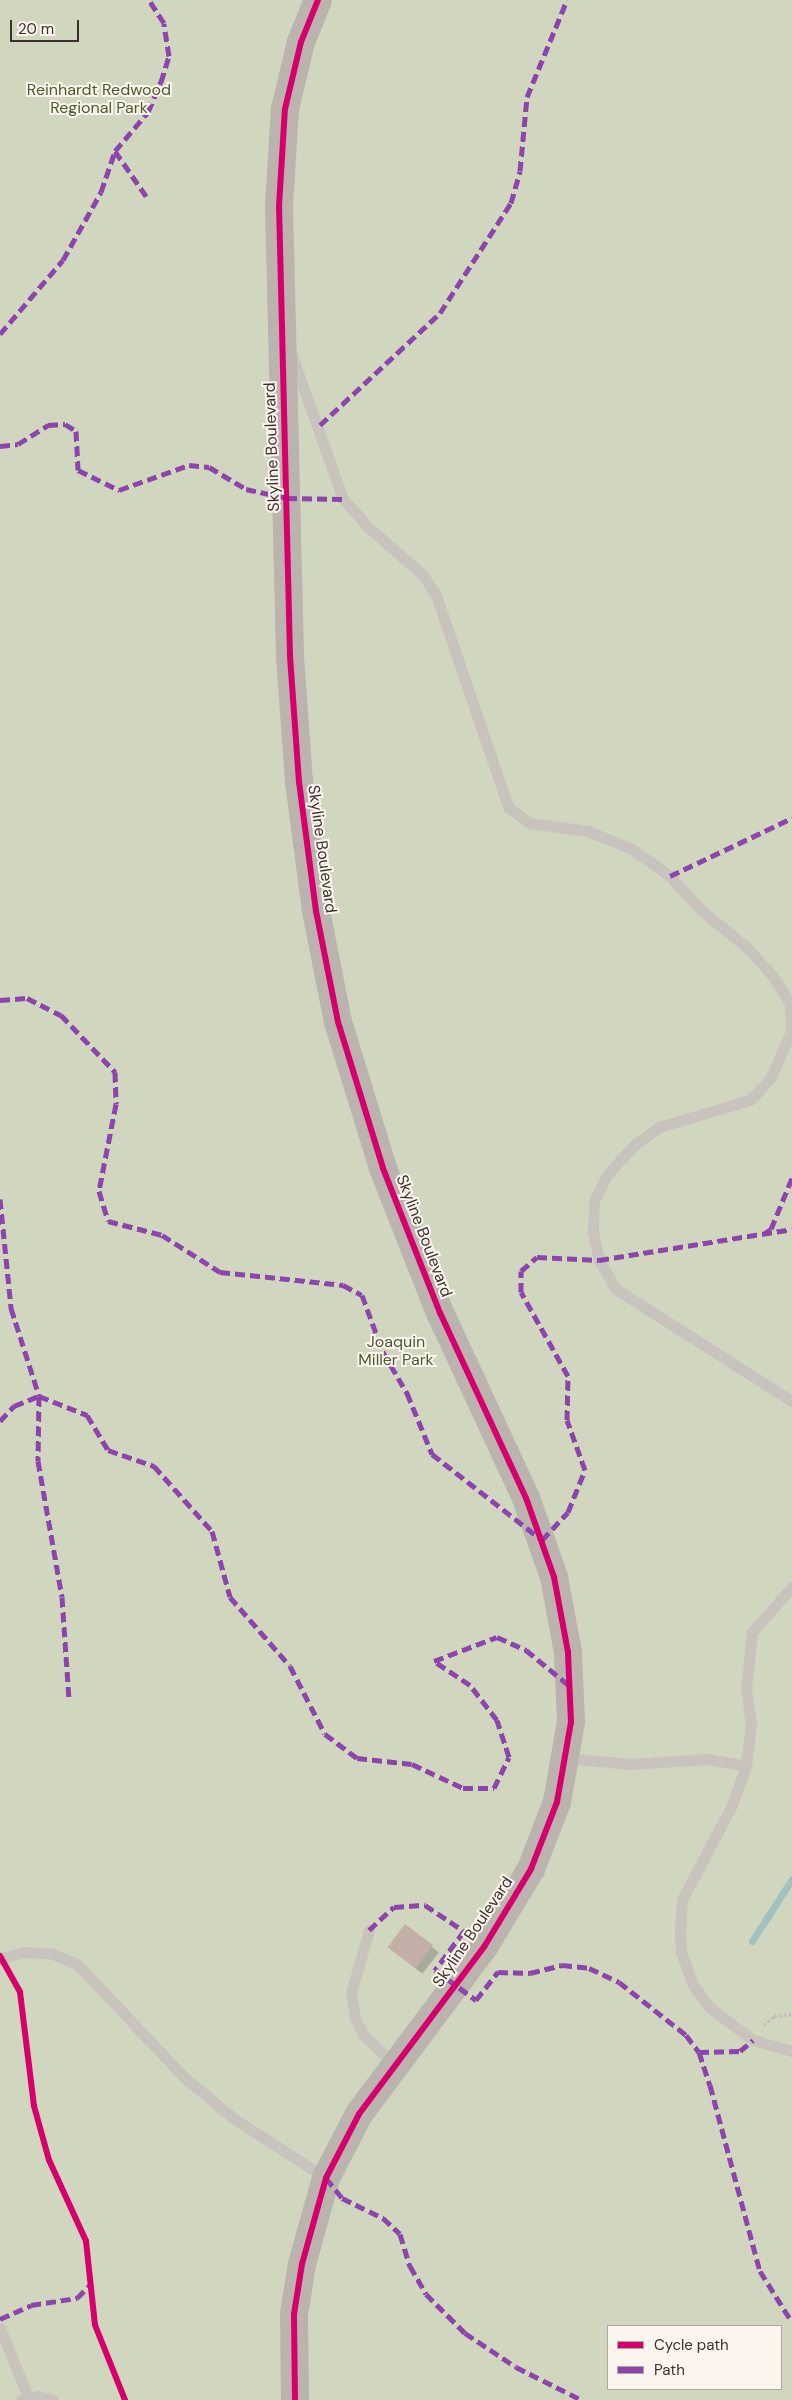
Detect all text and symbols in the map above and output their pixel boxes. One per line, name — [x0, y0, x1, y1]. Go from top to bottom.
scale bar — [12, 10, 81, 42]
text: 20 m — [18, 19, 54, 39]
park label: Reinhardt Redwood Regional Park — [27, 80, 171, 118]
street label: Skyline Boulevard — [260, 382, 284, 512]
street label: Skyline Boulevard — [304, 784, 340, 914]
street label: Skyline Boulevard — [392, 1172, 456, 1300]
park label: Joaquin Miller Park — [358, 1332, 434, 1370]
street label: Skyline Boulevard — [429, 1873, 517, 1991]
legend — [607, 2325, 782, 2390]
text: Cycle path — [654, 2335, 729, 2355]
text: Path — [654, 2360, 685, 2380]

